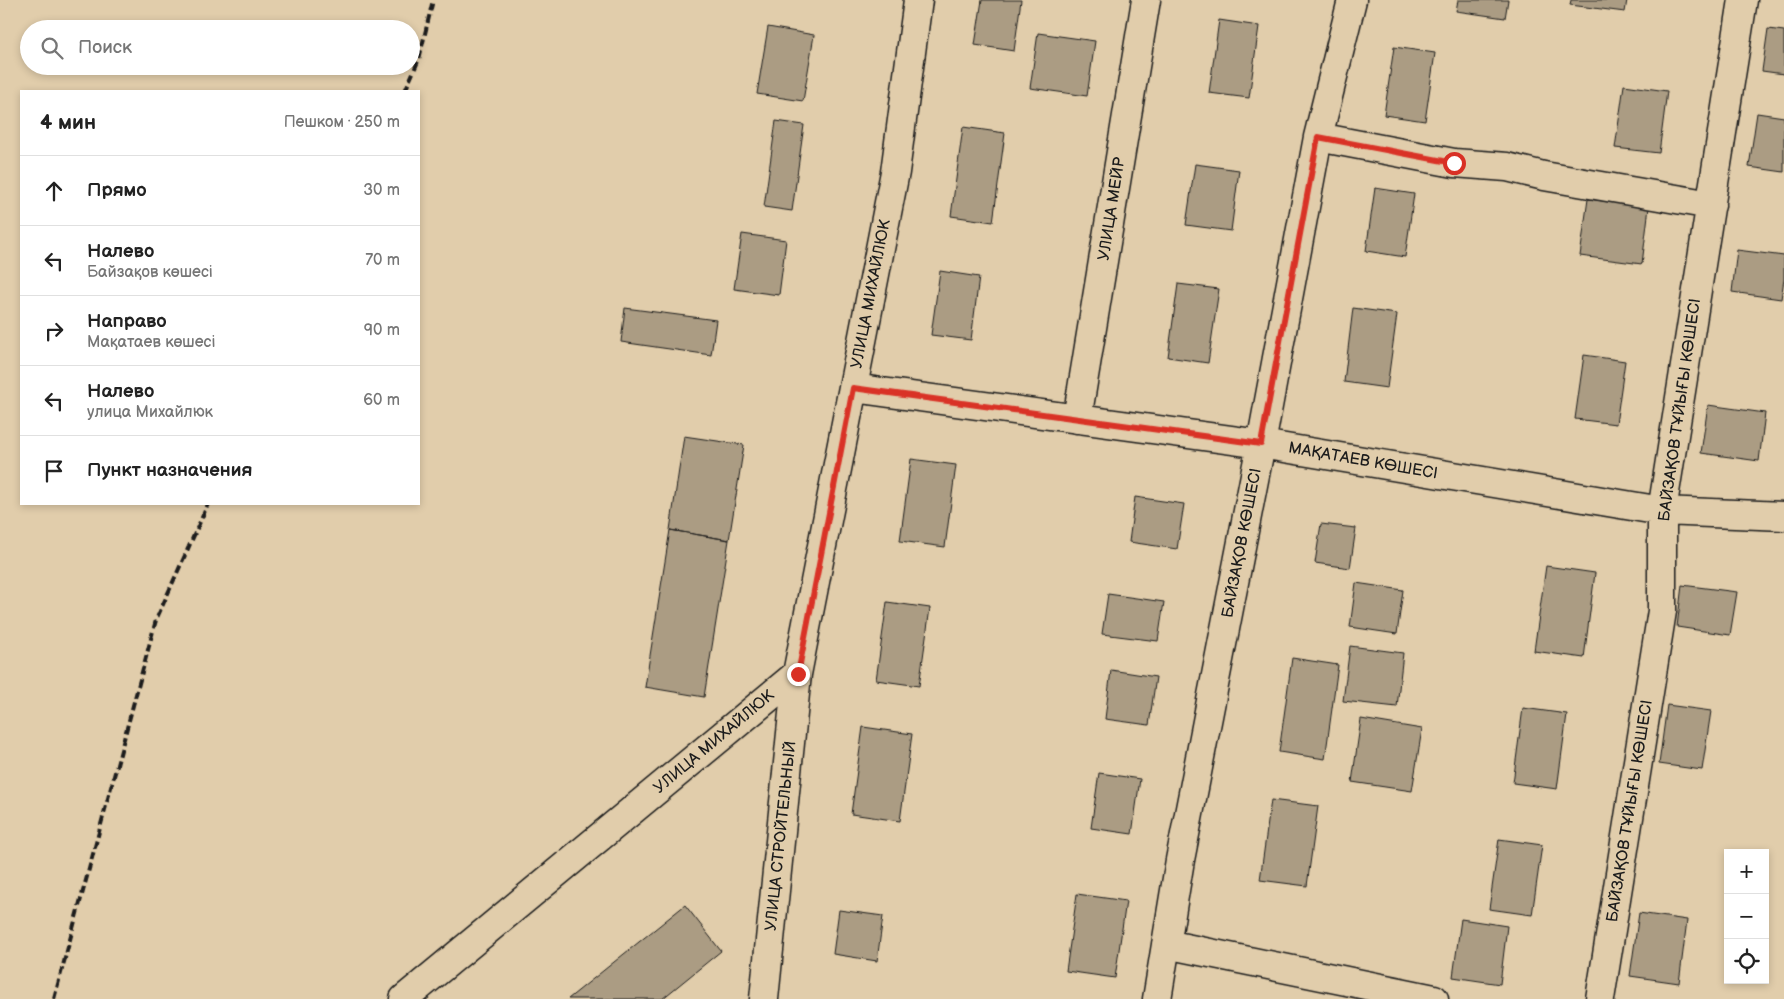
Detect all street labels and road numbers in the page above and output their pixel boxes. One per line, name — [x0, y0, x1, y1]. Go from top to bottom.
street label: УЛИЦА МЕЙР — [1094, 156, 1130, 262]
street label: УЛИЦА МИХАЙЛЮК — [847, 217, 895, 370]
street label: БАЙЗАҚОВ ТҰЙЫҒЫ КӨШЕСІ — [1655, 297, 1705, 523]
street label: МАҚАТАЕВ КӨШЕСІ — [1287, 439, 1439, 483]
street label: БАЙЗАҚОВ КӨШЕСІ — [1218, 467, 1266, 619]
street label: УЛИЦА МИХАЙЛЮК — [650, 686, 779, 798]
street label: БАЙЗАҚОВ ТҰЙЫҒЫ КӨШЕСІ — [1603, 699, 1657, 923]
street label: УЛИЦА СТРОЙТЕЛЬНЫЙ — [762, 740, 800, 932]

